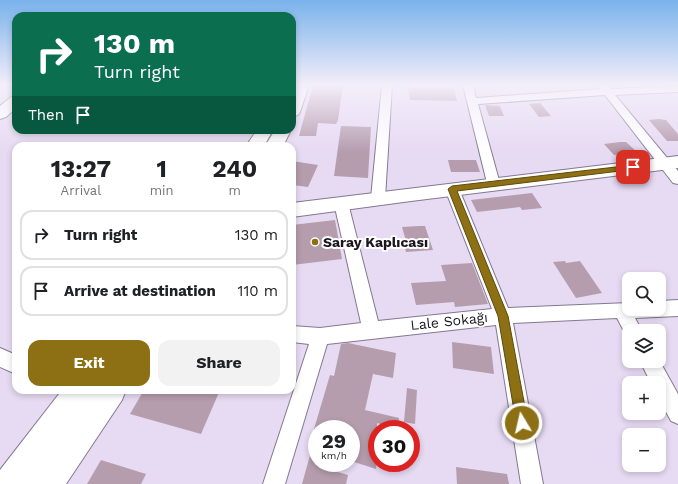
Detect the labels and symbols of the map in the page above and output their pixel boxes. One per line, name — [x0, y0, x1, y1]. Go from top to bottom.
pin — [616, 150, 650, 184]
place label: Saray Kaplıcası — [323, 234, 428, 250]
marker: Saray Kaplıcası — [310, 237, 320, 247]
street label: Lale Sokağı — [410, 309, 488, 333]
position arrow — [501, 402, 543, 444]
speed limit sign: 30 — [368, 420, 420, 472]

